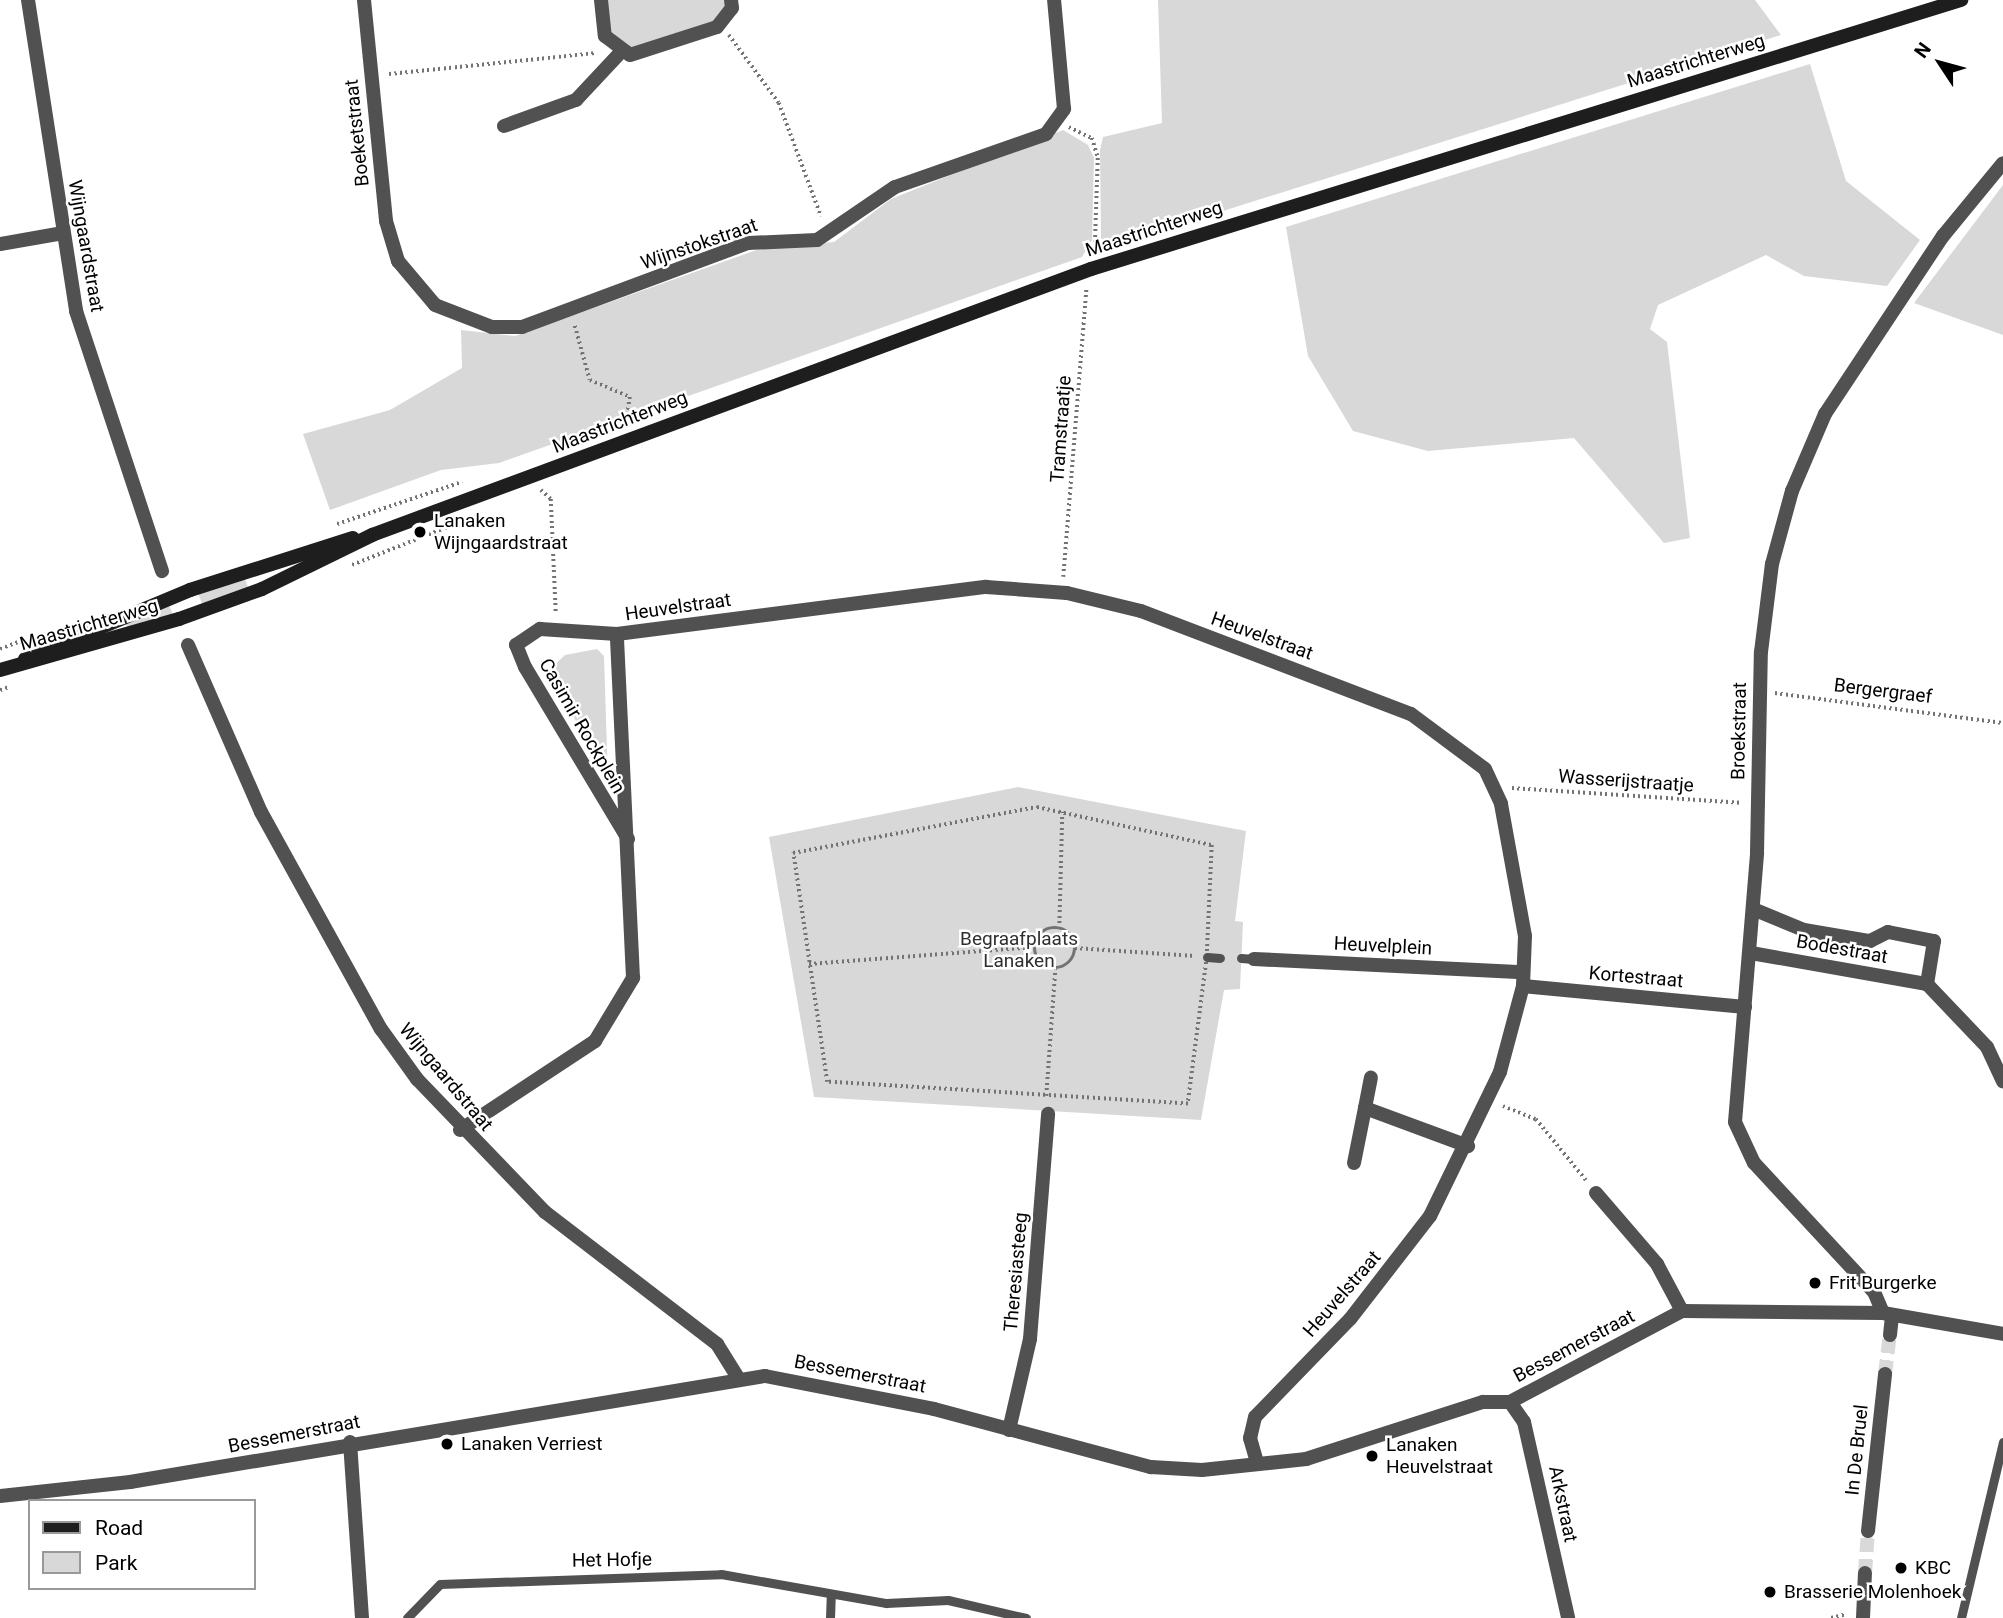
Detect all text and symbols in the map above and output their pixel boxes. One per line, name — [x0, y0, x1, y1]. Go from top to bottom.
north arrow — [1905, 28, 1975, 98]
street label: Maastrichterweg — [1624, 29, 1768, 93]
text: N — [1909, 38, 1936, 63]
street label: Boeketstraat — [340, 78, 374, 188]
street label: Wijngaardstraat — [63, 178, 109, 314]
street label: Maastrichterweg — [1083, 196, 1225, 262]
street label: Wijnstokstraat — [638, 213, 760, 275]
street label: Tramstraatje — [1046, 375, 1076, 483]
street label: Maastrichterweg — [549, 386, 691, 458]
place label: Lanaken Wijngaardstraat — [434, 510, 568, 554]
marker: Lanaken Wijngaardstraat — [412, 524, 428, 540]
street label: Heuvelstraat — [624, 588, 732, 626]
street label: Maastrichterweg — [17, 594, 161, 656]
street label: Heuvelstraat — [1208, 607, 1316, 665]
street label: Casimir Rockplein — [534, 654, 630, 798]
street label: Bergergraef — [1833, 674, 1933, 708]
street label: Broekstraat — [1727, 682, 1751, 780]
street label: Wasserijstraatje — [1557, 765, 1695, 797]
park label: Begraafplaats Lanaken — [960, 928, 1078, 972]
street label: Bodestraat — [1795, 930, 1889, 968]
street label: Heuvelplein — [1333, 932, 1433, 960]
street label: Kortestraat — [1588, 962, 1684, 992]
street label: Wijngaardstraat — [394, 1018, 498, 1136]
street label: Theresiasteeg — [999, 1211, 1033, 1333]
street label: Heuvelstraat — [1298, 1246, 1386, 1342]
place label: Frit Burgerke — [1829, 1272, 1937, 1294]
marker: Frit Burgerke — [1807, 1275, 1823, 1291]
street label: Bessemerstraat — [1510, 1305, 1638, 1387]
street label: Bessemerstraat — [792, 1350, 928, 1398]
street label: In De Bruel — [1841, 1404, 1873, 1496]
street label: Bessemerstraat — [226, 1410, 362, 1458]
place label: Lanaken Verriest — [461, 1433, 602, 1455]
place label: Lanaken Heuvelstraat — [1386, 1434, 1493, 1478]
marker: Lanaken Verriest — [439, 1436, 455, 1452]
marker: Lanaken Heuvelstraat — [1364, 1448, 1380, 1464]
street label: Arkstraat — [1544, 1464, 1582, 1544]
legend — [28, 1499, 256, 1590]
text: Road — [95, 1516, 143, 1540]
street label: Het Hofje — [572, 1548, 652, 1572]
text: Park — [95, 1551, 137, 1575]
place label: KBC — [1915, 1557, 1951, 1579]
marker: KBC — [1893, 1560, 1909, 1576]
place label: Brasserie Molenhoek — [1784, 1581, 1961, 1603]
marker: Brasserie Molenhoek — [1762, 1584, 1778, 1600]

